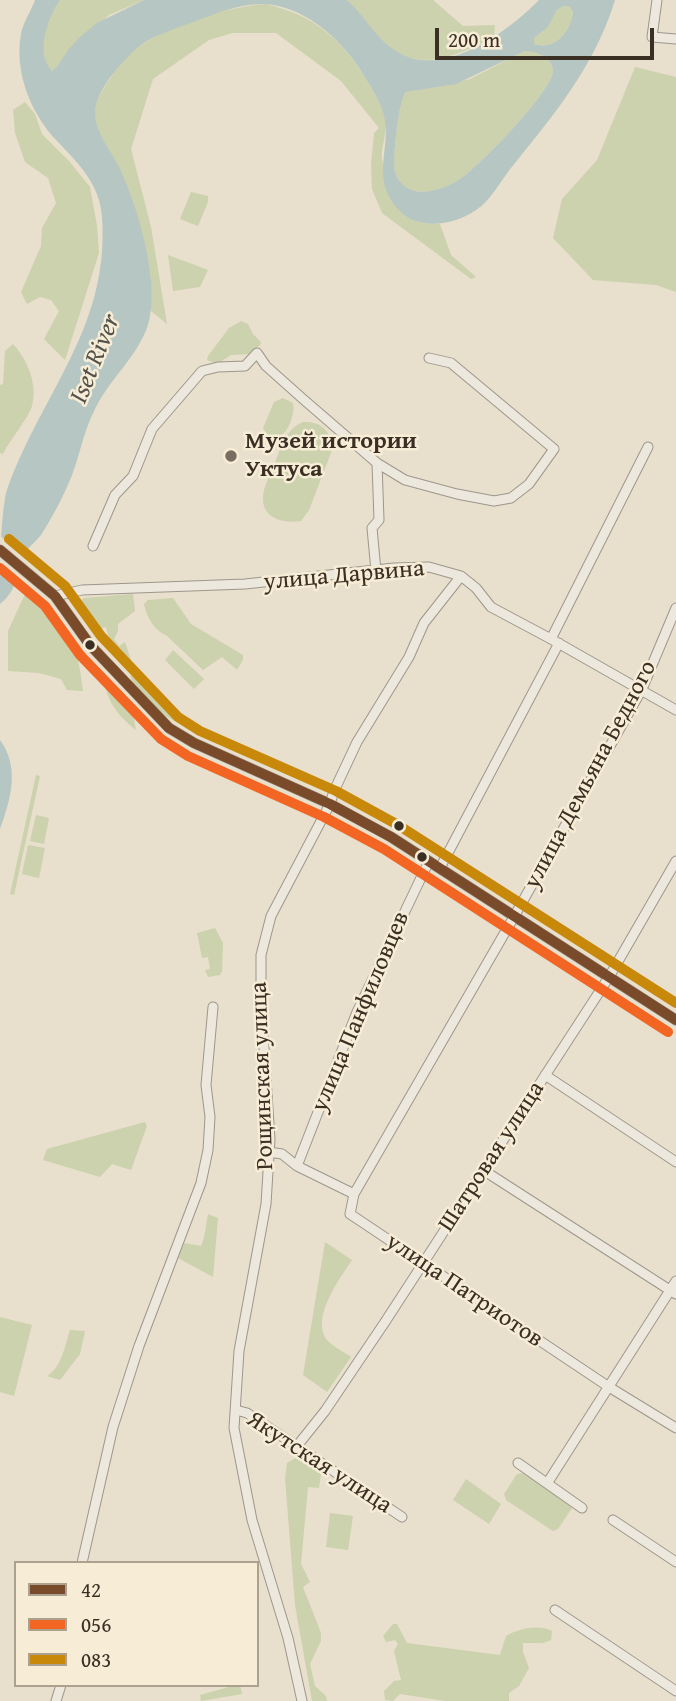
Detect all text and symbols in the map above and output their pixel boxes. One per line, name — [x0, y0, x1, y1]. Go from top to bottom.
scale bar — [438, 14, 657, 58]
text: 200 m — [448, 24, 500, 55]
water label: Iset River — [64, 310, 128, 408]
place label: Музей истории Уктуса — [245, 428, 417, 484]
marker: Музей истории Уктуса — [223, 448, 239, 464]
street label: улица Дарвина — [262, 555, 426, 597]
unlabelled marker — [83, 638, 97, 652]
street label: улица Демьяна Бедного — [519, 656, 663, 894]
unlabelled marker — [392, 819, 406, 833]
unlabelled marker — [415, 850, 429, 864]
street label: улица Панфиловцев — [306, 907, 416, 1117]
street label: Рощинская улица — [245, 981, 281, 1171]
street label: Шатровая улица — [433, 1076, 551, 1238]
street label: улица Патриотов — [380, 1228, 548, 1354]
street label: Якутская улица — [241, 1405, 397, 1521]
legend — [14, 1561, 259, 1687]
text: 42 — [81, 1574, 101, 1605]
text: 056 — [81, 1609, 111, 1640]
text: 083 — [81, 1644, 111, 1675]

